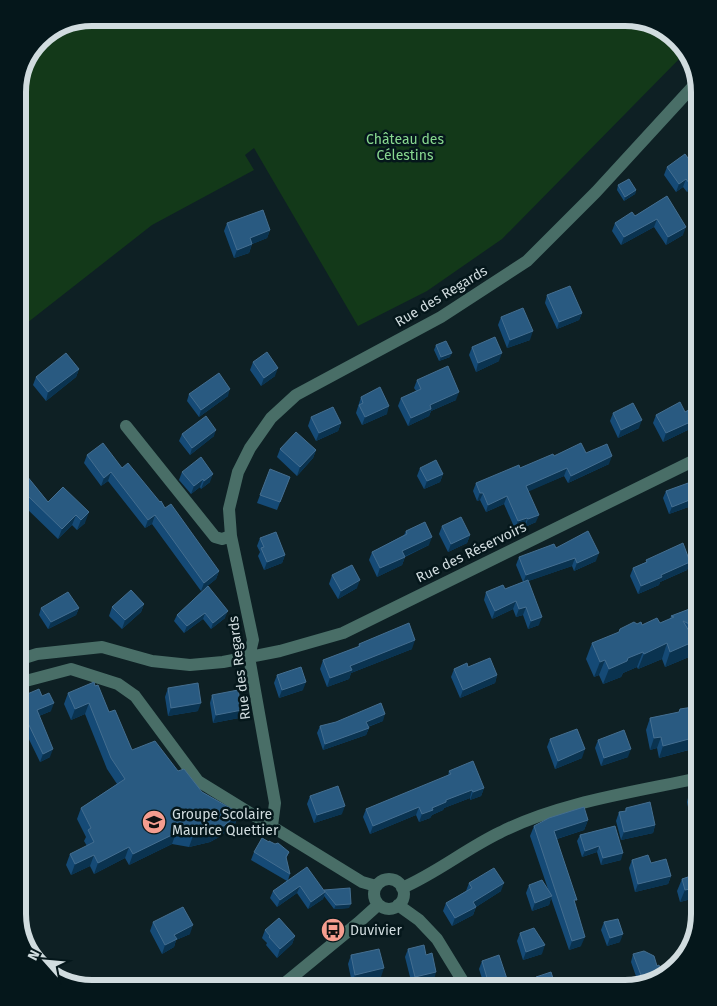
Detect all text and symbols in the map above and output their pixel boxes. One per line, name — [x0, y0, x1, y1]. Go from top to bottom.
park label: Château des Célestins — [366, 131, 444, 164]
street label: Rue des Regards — [392, 262, 491, 331]
street label: Rue des Réservoirs — [413, 518, 529, 586]
street label: Rue des Regards — [225, 615, 254, 721]
place label: Groupe Scolaire Maurice Quettier — [172, 806, 279, 839]
school or university icon: Groupe Scolaire Maurice Quettier — [141, 809, 167, 835]
bus stop icon: Duvivier — [320, 917, 346, 943]
place label: Duvivier — [350, 922, 402, 939]
north arrow — [20, 936, 70, 986]
text: N — [24, 947, 44, 963]

